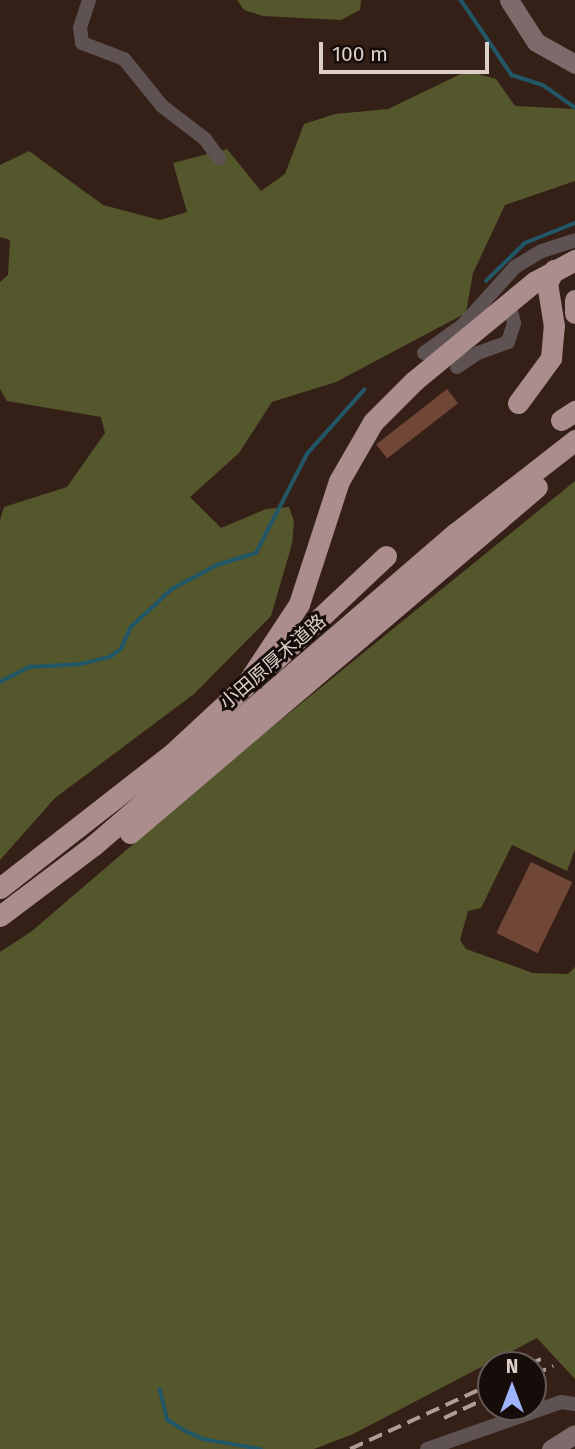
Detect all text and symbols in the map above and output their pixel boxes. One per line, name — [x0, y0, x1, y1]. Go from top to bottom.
scale bar — [323, 28, 493, 72]
text: 100 m — [332, 41, 388, 67]
street label: 小田原厚木道路 — [215, 610, 331, 714]
north arrow — [477, 1351, 547, 1421]
text: N — [506, 1355, 518, 1378]

